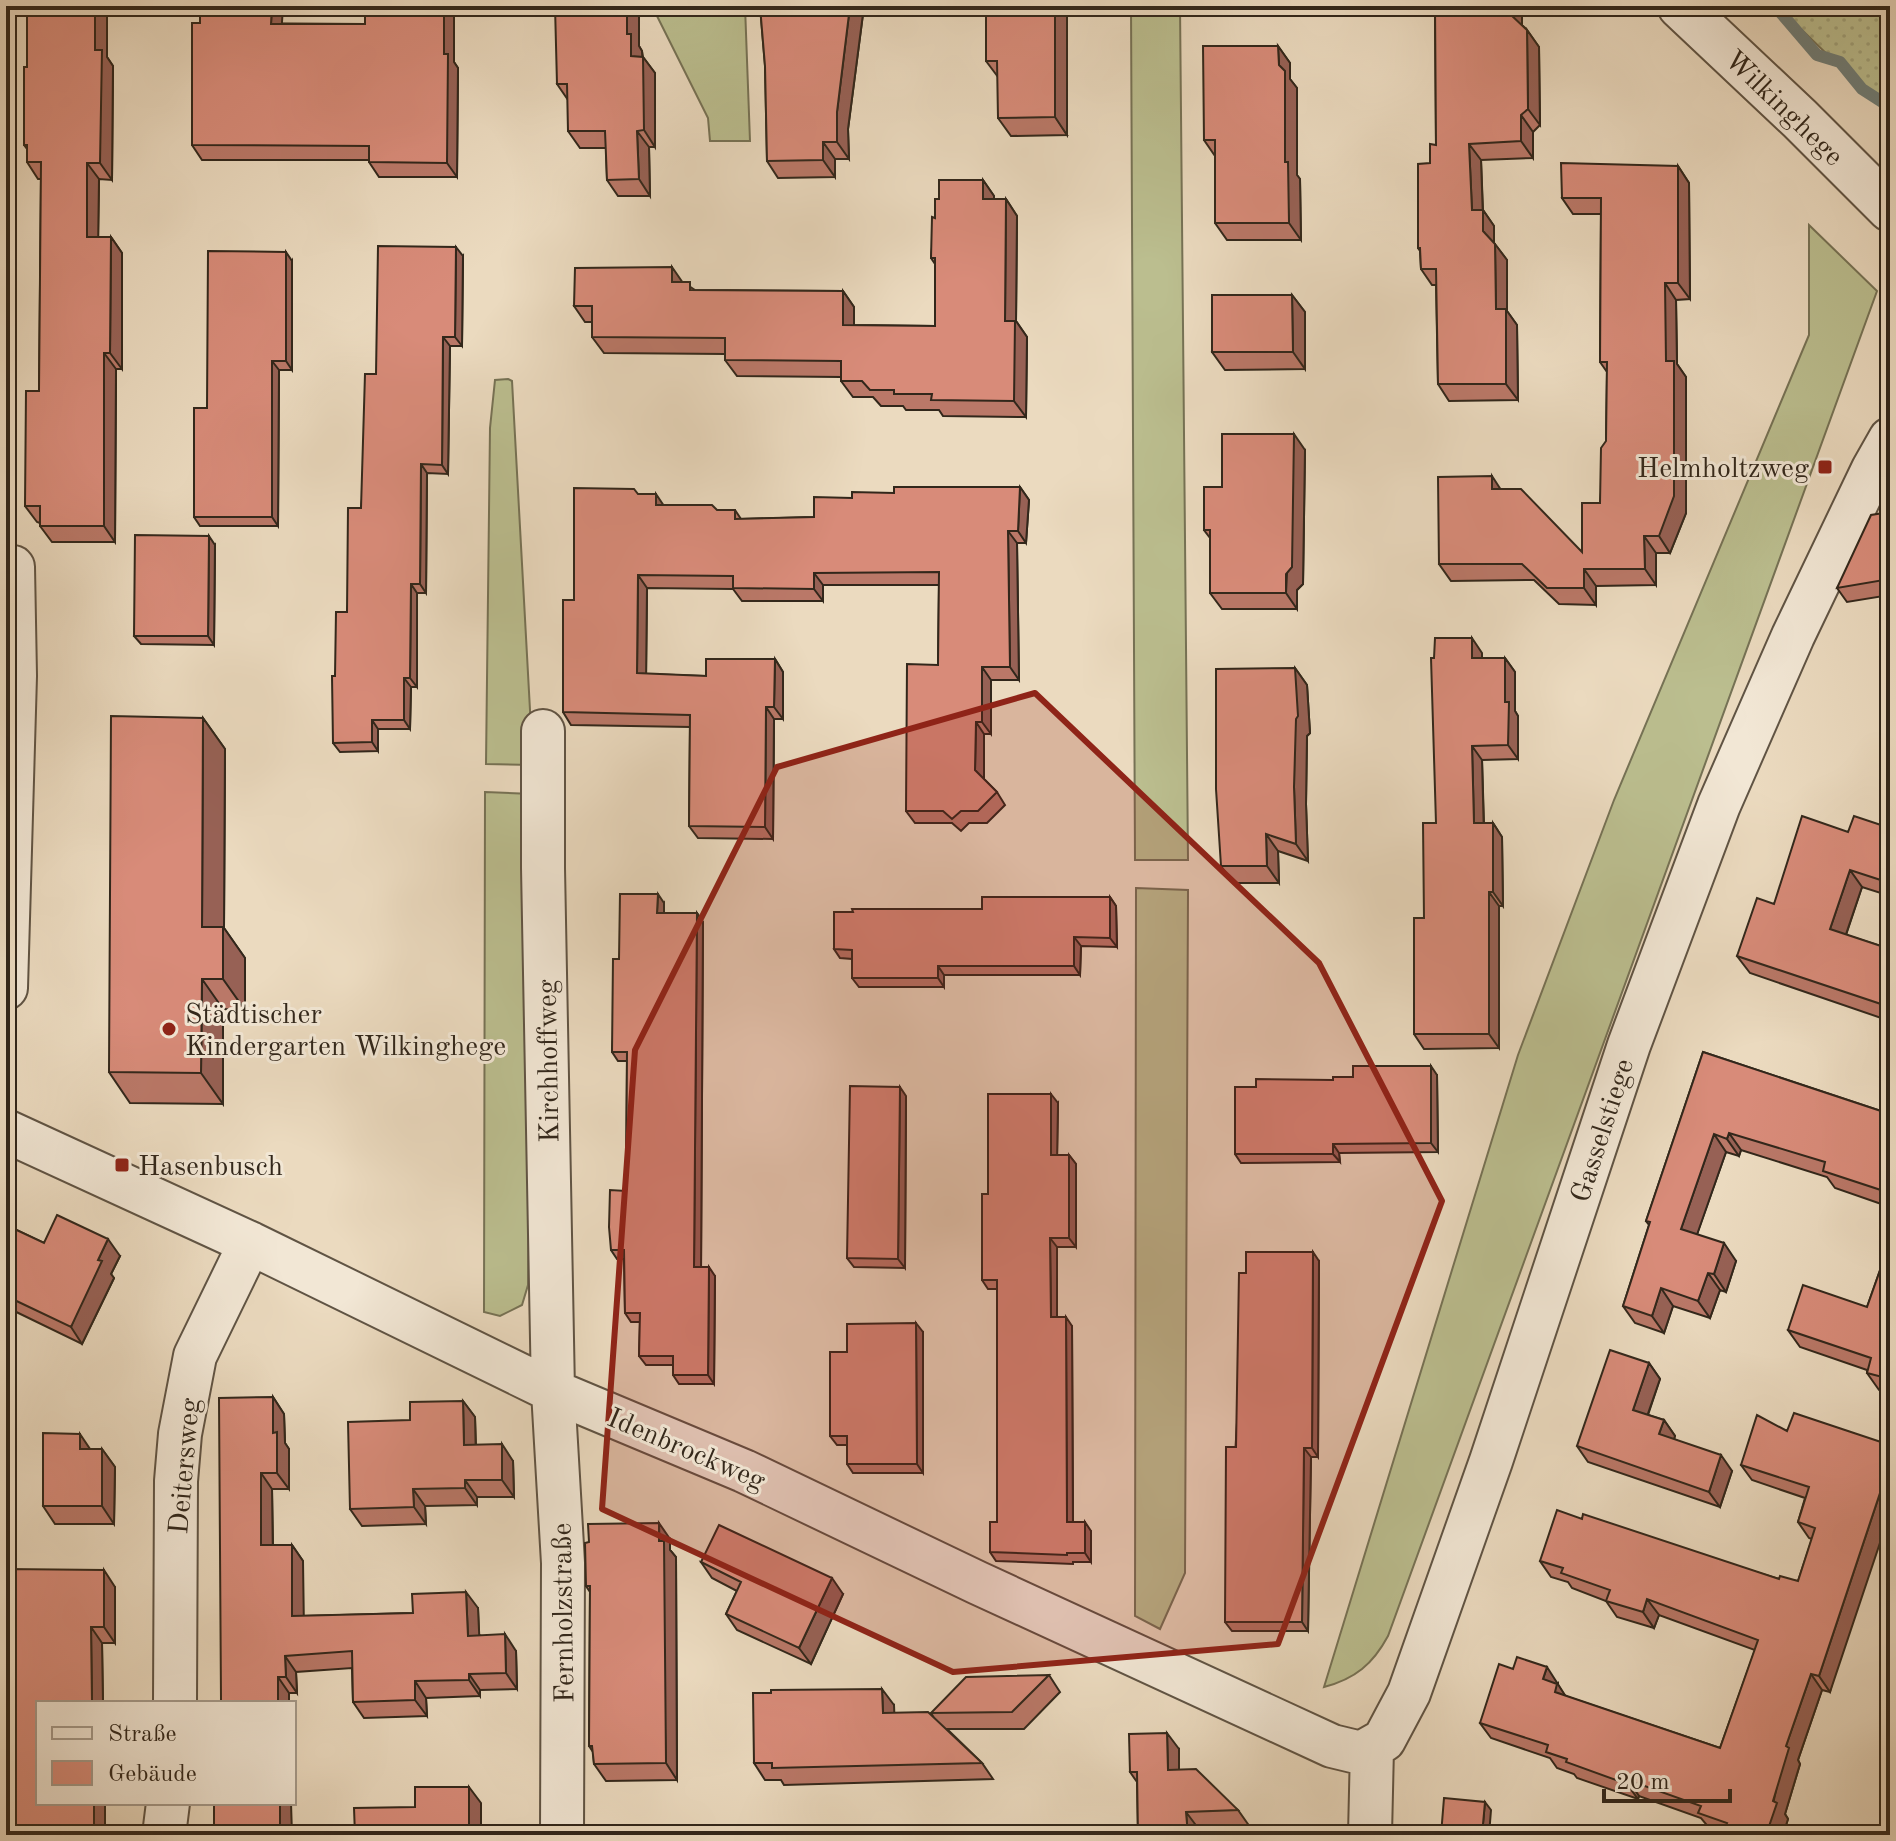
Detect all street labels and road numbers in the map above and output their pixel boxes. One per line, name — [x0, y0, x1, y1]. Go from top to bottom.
street label: Wilkinghege — [1718, 46, 1847, 172]
street label: Kirchhoffweg — [535, 979, 565, 1143]
street label: Gasselstiege — [1567, 1056, 1640, 1206]
street label: Deitersweg — [166, 1397, 206, 1536]
street label: Idenbrockweg — [603, 1405, 769, 1497]
street label: Fernholzstraße — [549, 1523, 581, 1703]

